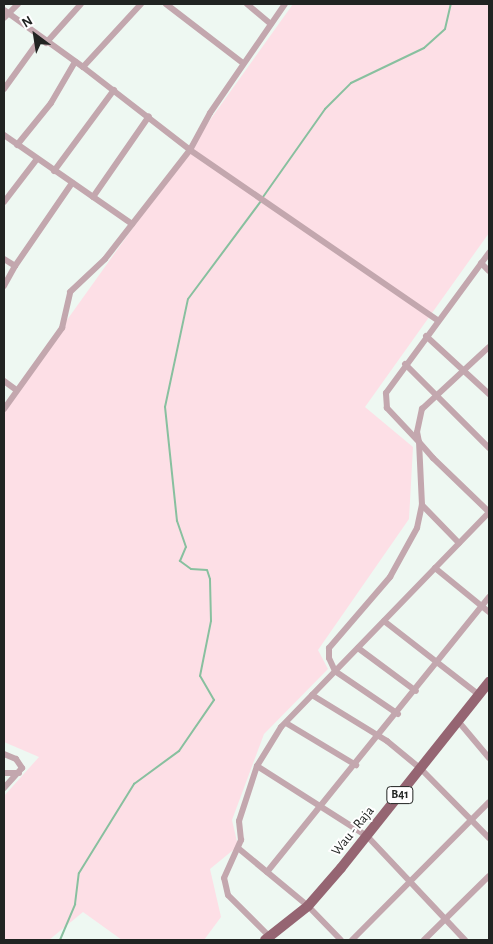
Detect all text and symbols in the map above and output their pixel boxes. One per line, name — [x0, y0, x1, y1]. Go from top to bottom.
north arrow — [10, 10, 60, 60]
text: N — [19, 14, 35, 31]
road number: B41 — [386, 786, 414, 804]
street label: Wau - Raja — [328, 803, 378, 859]

